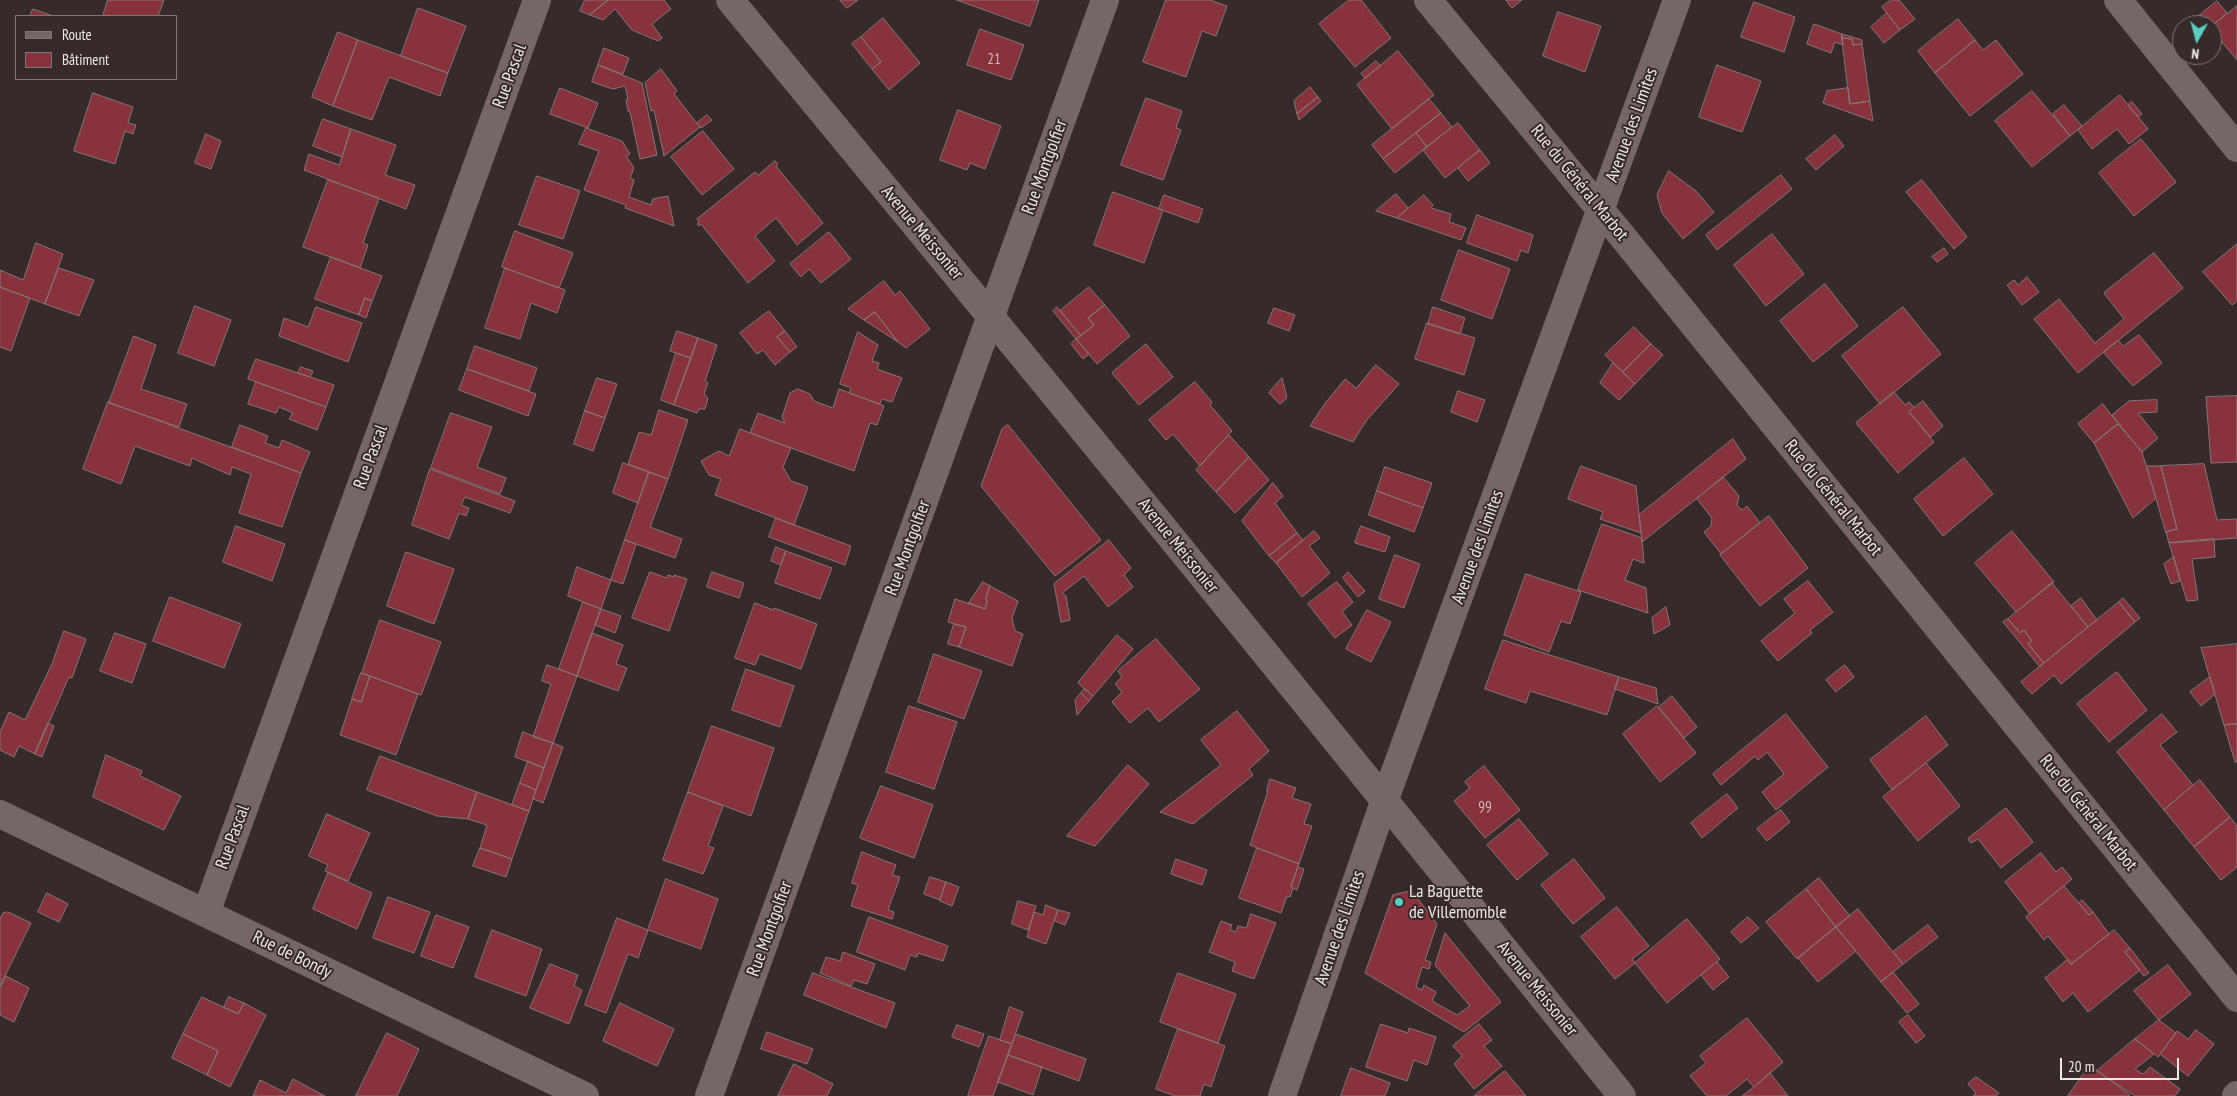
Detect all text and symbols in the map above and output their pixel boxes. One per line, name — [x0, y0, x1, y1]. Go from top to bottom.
legend — [15, 15, 178, 80]
north arrow — [2172, 15, 2222, 65]
text: Route — [62, 25, 92, 44]
street label: Rue Pascal — [488, 41, 532, 111]
text: N — [2190, 45, 2200, 63]
text: Bâtiment — [62, 50, 109, 69]
house number: 21 — [987, 51, 1001, 69]
street label: Avenue des Limites — [1601, 65, 1663, 185]
street label: Rue Montgolfier — [1018, 116, 1072, 218]
street label: Rue du Général Marbot — [1526, 121, 1632, 245]
street label: Avenue Meissonier — [876, 182, 968, 284]
street label: Rue Pascal — [349, 422, 393, 492]
street label: Rue du Général Marbot — [1780, 436, 1886, 560]
street label: Avenue des Limites — [1447, 487, 1509, 607]
street label: Avenue Meissonier — [1133, 494, 1223, 598]
street label: Rue Montgolfier — [881, 497, 935, 599]
street label: Rue du Général Marbot — [2035, 751, 2141, 875]
house number: 99 — [1478, 799, 1492, 817]
street label: Rue Pascal — [211, 802, 255, 872]
street label: Avenue des Limites — [1310, 868, 1370, 988]
street label: Rue Montgolfier — [743, 878, 797, 980]
place label: La Baguette de Villemomble — [1409, 881, 1507, 924]
marker: La Baguette de Villemomble — [1393, 896, 1405, 908]
street label: Rue de Bondy — [249, 927, 335, 983]
street label: Avenue Meissonier — [1492, 937, 1582, 1041]
scale bar — [2062, 1048, 2181, 1080]
text: 20 m — [2068, 1057, 2094, 1076]

